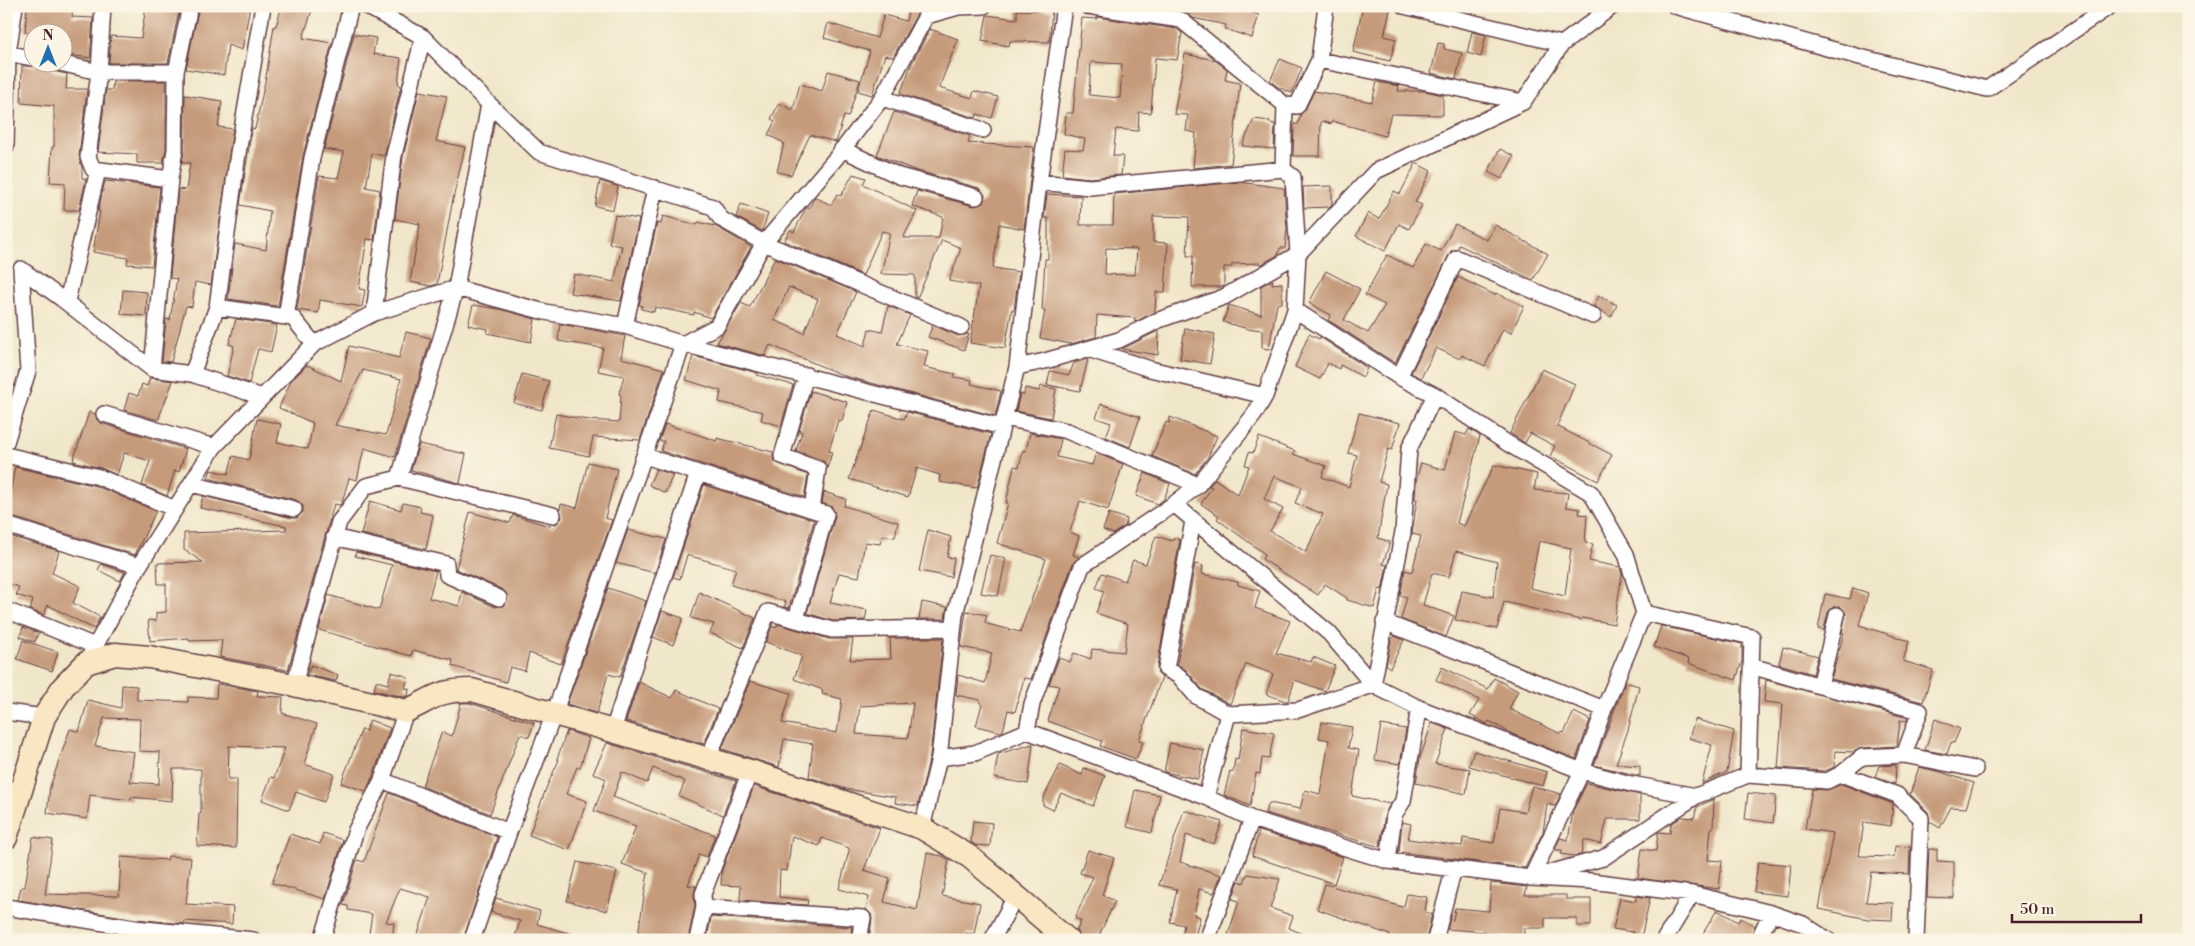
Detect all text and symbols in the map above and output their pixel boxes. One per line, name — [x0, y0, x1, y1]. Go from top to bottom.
north arrow — [22, 22, 72, 72]
text: N — [42, 27, 54, 45]
scale bar — [2012, 891, 2141, 923]
text: 50 m — [2020, 900, 2054, 919]

